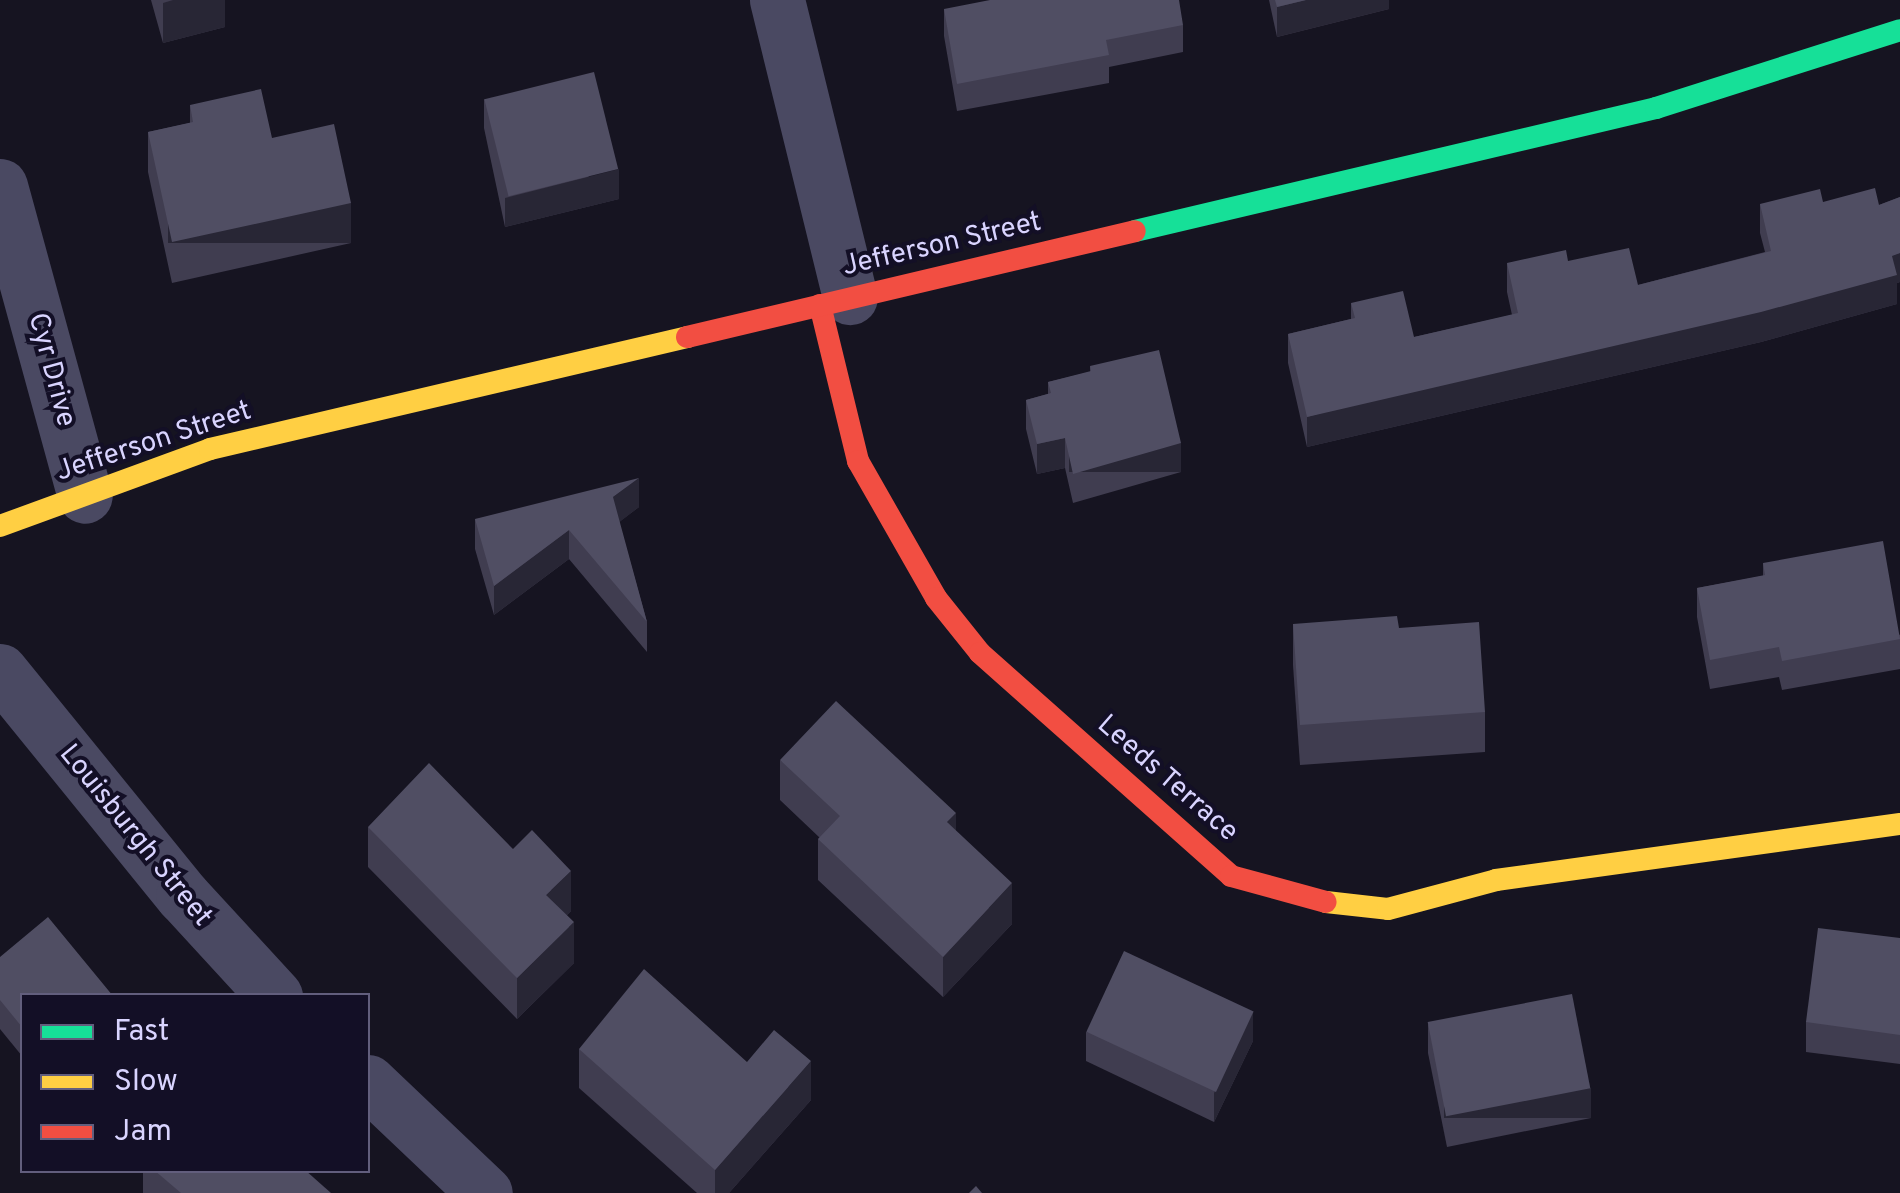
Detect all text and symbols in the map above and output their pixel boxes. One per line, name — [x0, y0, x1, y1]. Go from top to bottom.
street label: Jefferson Street — [839, 206, 1045, 284]
street label: Cyr Drive — [20, 309, 82, 431]
street label: Jefferson Street — [52, 395, 256, 489]
street label: Leeds Terrace — [1089, 708, 1245, 850]
street label: Louisburgh Street — [51, 738, 219, 934]
legend — [20, 993, 370, 1173]
text: Fast — [114, 1014, 169, 1051]
text: Slow — [114, 1064, 178, 1101]
text: Jam — [114, 1114, 172, 1151]

